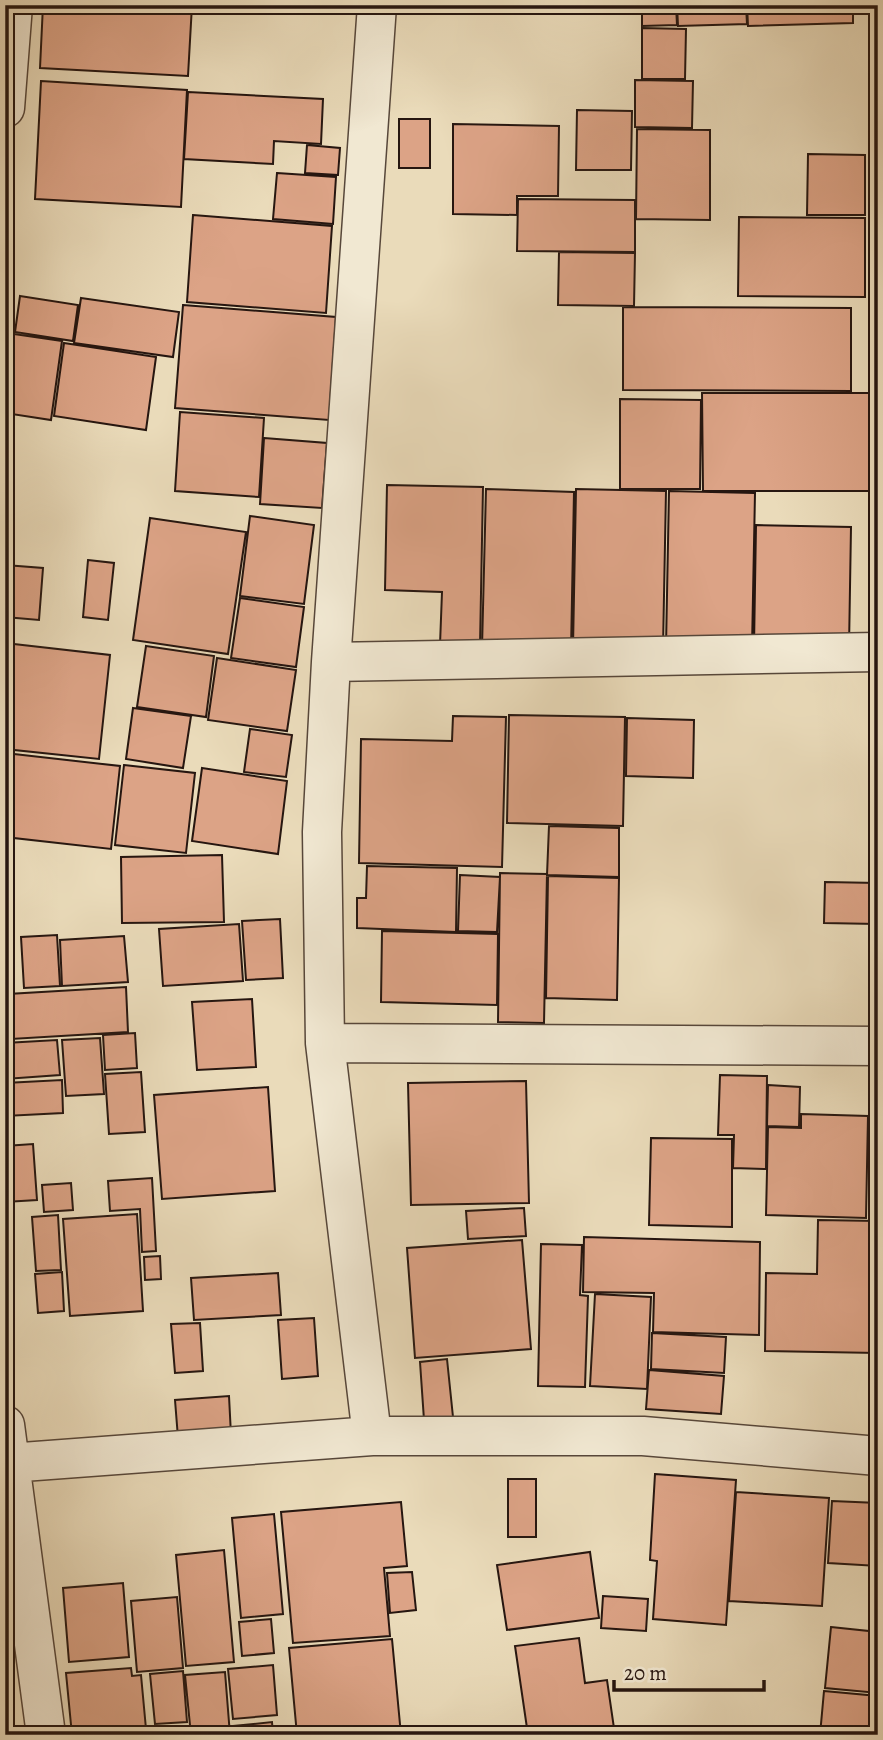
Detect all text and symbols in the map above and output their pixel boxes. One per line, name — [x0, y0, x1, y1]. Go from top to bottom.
scale bar — [614, 1649, 764, 1693]
text: 20 m — [624, 1659, 667, 1687]

